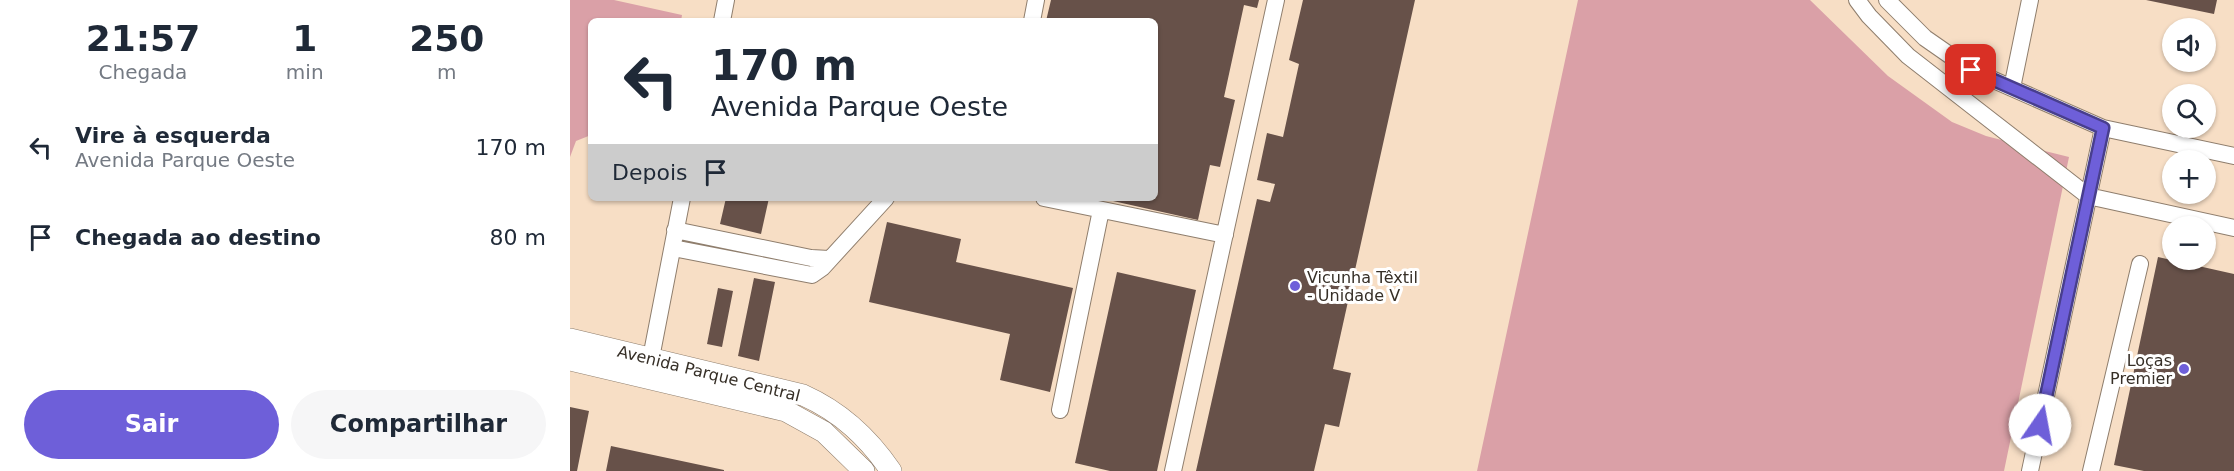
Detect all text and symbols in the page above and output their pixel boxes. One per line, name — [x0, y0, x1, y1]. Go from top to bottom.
text: 21:57 — [86, 18, 200, 59]
text: 1 — [292, 18, 317, 59]
text: 250 — [409, 18, 484, 59]
map controls — [2162, 18, 2216, 270]
button: sound — [2162, 18, 2216, 72]
text: 170 m — [711, 41, 857, 90]
icon: left — [612, 42, 690, 120]
pin — [1945, 44, 1996, 95]
icon: arrive — [1954, 53, 1987, 86]
text: Chegada — [98, 60, 187, 84]
text: min — [286, 60, 324, 84]
text: m — [437, 60, 457, 84]
button: search — [2162, 84, 2216, 138]
text: Avenida Parque Oeste — [711, 91, 1008, 122]
text: Vire à esquerda — [75, 123, 271, 148]
icon: left — [24, 131, 57, 164]
text: 170 m — [476, 135, 546, 160]
text: Avenida Parque Oeste — [75, 148, 295, 172]
button: + — [2162, 150, 2216, 204]
icon: arrive — [699, 156, 732, 189]
text: Depois — [612, 160, 687, 185]
button: − — [2162, 216, 2216, 270]
icon: arrive — [24, 221, 57, 254]
text: Chegada ao destino — [75, 225, 321, 250]
text: 80 m — [490, 225, 546, 250]
place label: Vicunha Têxtil - Unidade V — [1307, 268, 1418, 305]
marker: Vicunha Têxtil - Unidade V — [1288, 279, 1302, 293]
street label: Avenida Parque Central — [616, 342, 802, 405]
place label: Loças Premier — [2110, 351, 2172, 388]
marker: Loças Premier — [2177, 362, 2191, 376]
button: Sair — [24, 390, 279, 459]
button: Compartilhar — [291, 390, 546, 459]
position arrow — [2008, 393, 2072, 457]

